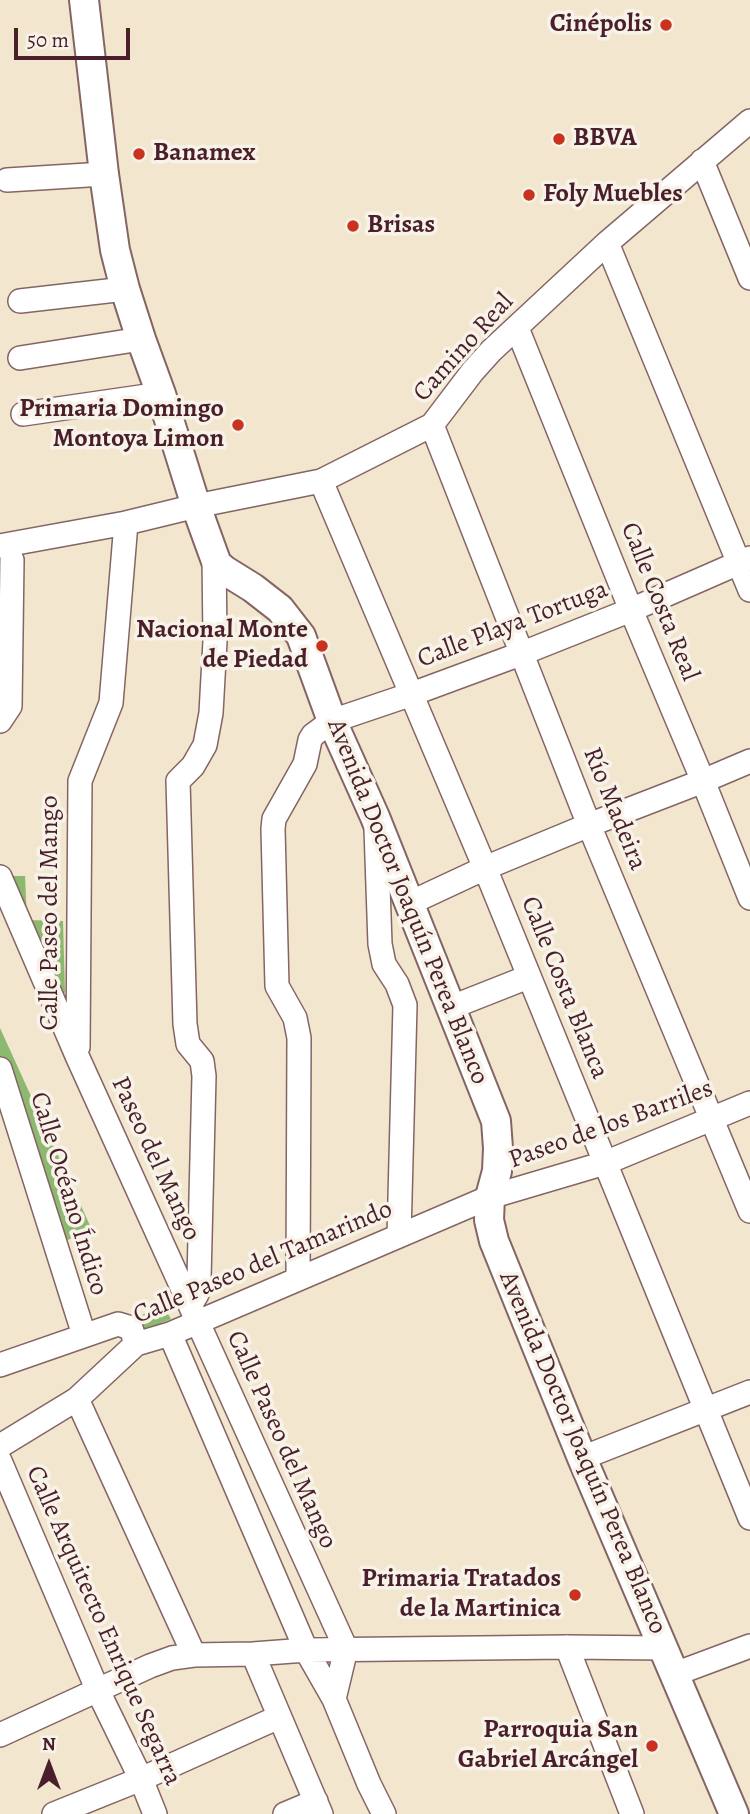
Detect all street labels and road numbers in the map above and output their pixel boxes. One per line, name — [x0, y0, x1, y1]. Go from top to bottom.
street label: Camino Real — [407, 287, 521, 409]
street label: Calle Costa Real — [613, 518, 705, 686]
street label: Calle Playa Tortuga — [413, 574, 613, 676]
street label: Avenida Doctor Joaquín Perea Blanco — [319, 715, 495, 1089]
street label: Río Madeira — [575, 743, 653, 875]
street label: Calle Paseo del Mango — [35, 795, 67, 1031]
street label: Calle Costa Blanca — [513, 892, 615, 1084]
street label: Paseo del Mango — [103, 1072, 207, 1246]
street label: Paseo de los Barriles — [505, 1074, 717, 1176]
street label: Calle Océano Índico — [22, 1089, 114, 1299]
street label: Calle Paseo del Tamarindo — [129, 1194, 397, 1332]
street label: Avenida Doctor Joaquín Perea Blanco — [491, 1267, 673, 1639]
street label: Calle Paseo del Mango — [219, 1326, 343, 1554]
street label: Calle Arquitecto Enrique Segarra — [18, 1461, 188, 1791]

